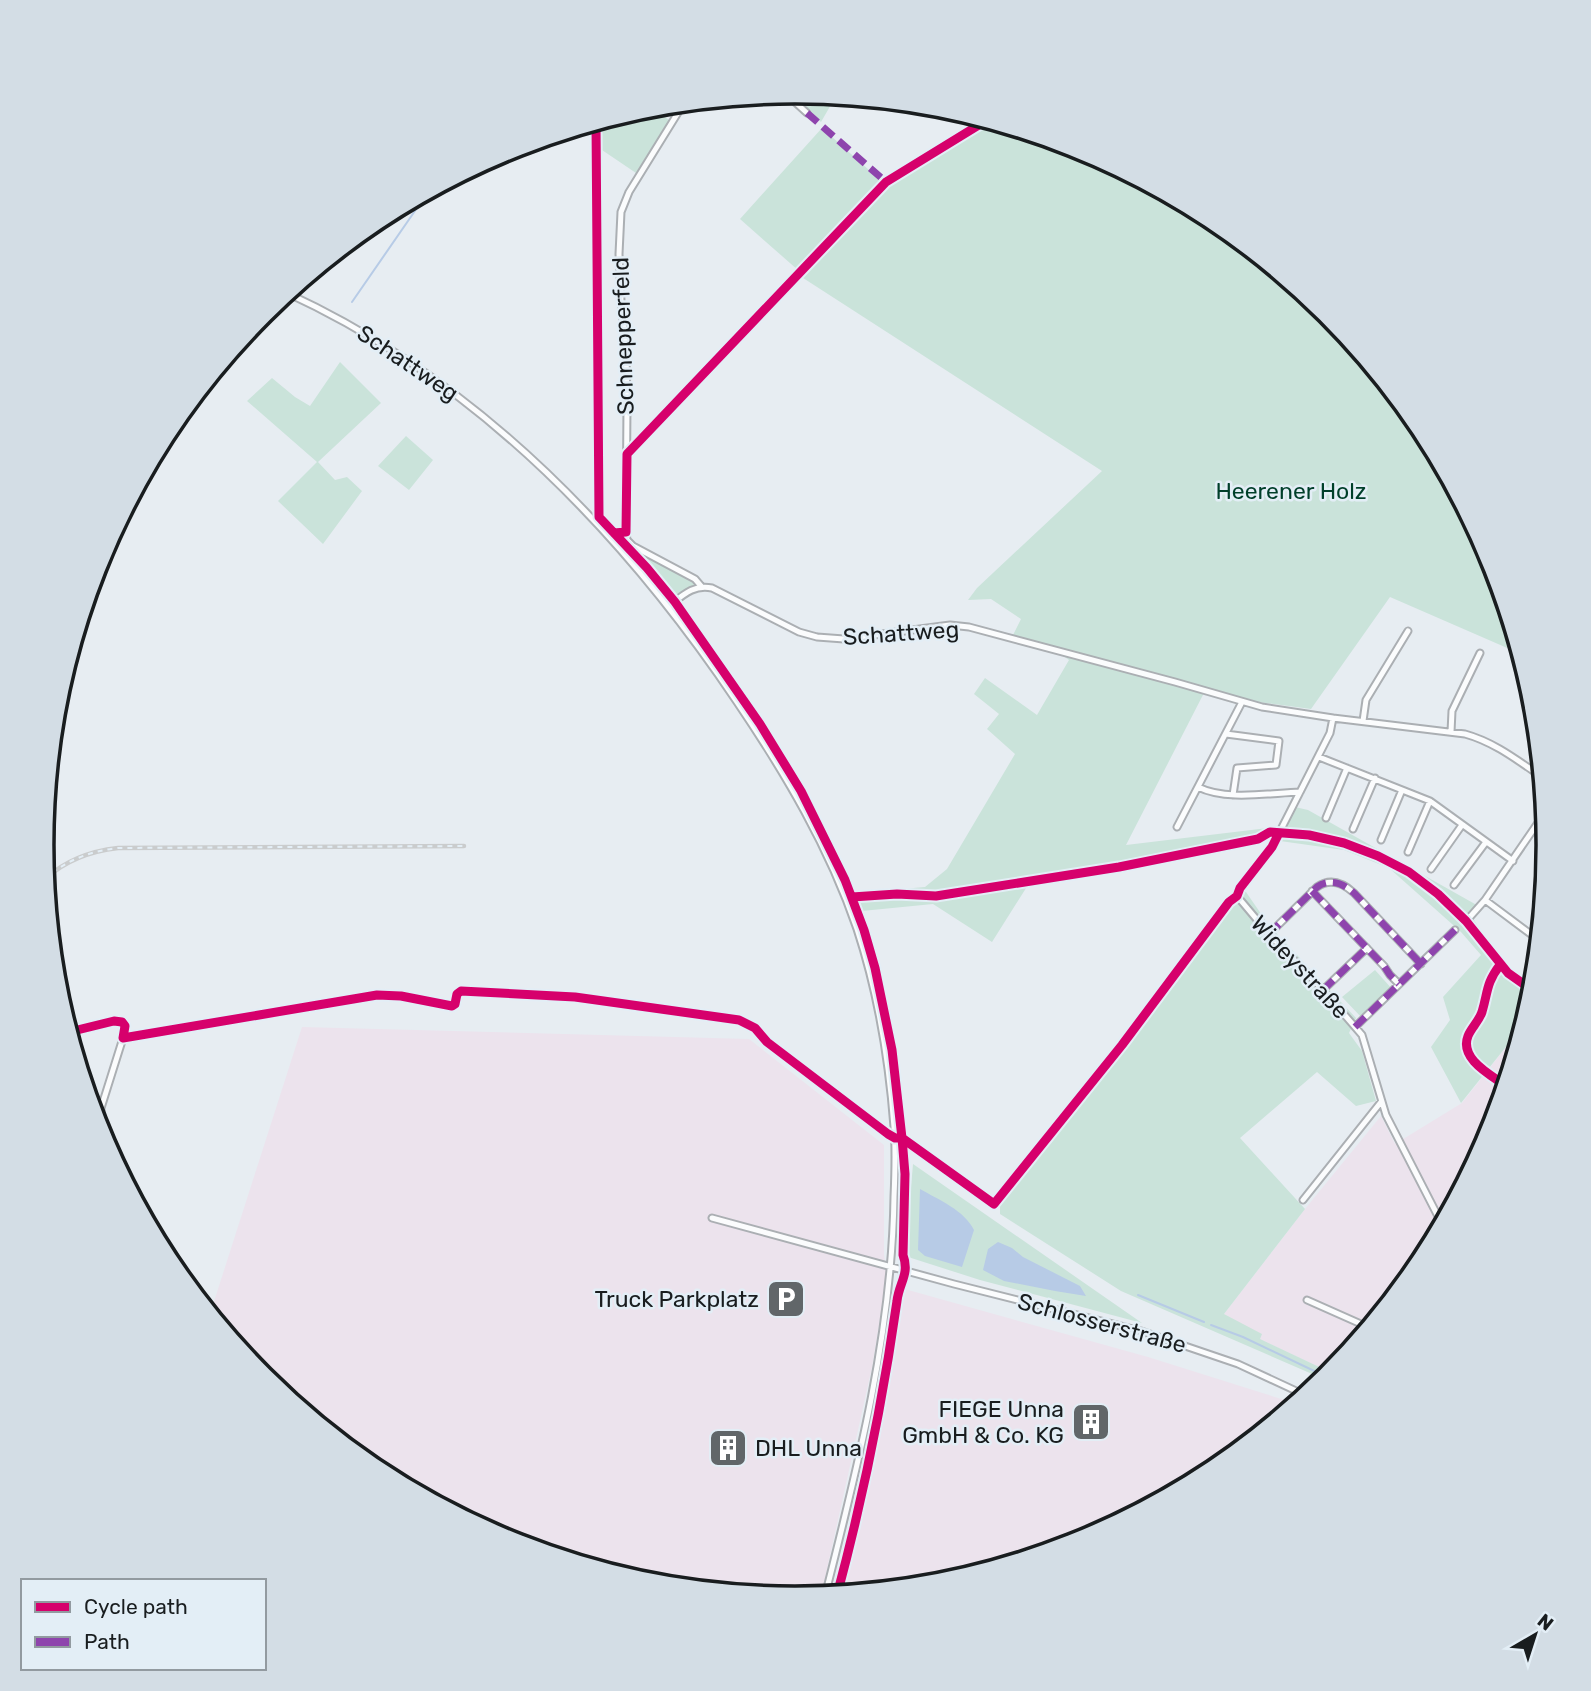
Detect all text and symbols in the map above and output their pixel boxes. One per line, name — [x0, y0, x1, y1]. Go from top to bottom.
street label: Schnepperfeld — [606, 257, 640, 415]
street label: Schattweg — [352, 319, 464, 407]
park label: Heerener Holz — [1215, 477, 1367, 505]
street label: Schattweg — [842, 615, 960, 651]
street label: Wideystraße — [1245, 910, 1355, 1024]
parking icon: Truck Parkplatz — [765, 1278, 807, 1320]
place label: Truck Parkplatz — [595, 1285, 759, 1313]
street label: Schlosserstraße — [1015, 1287, 1189, 1359]
place label: FIEGE Unna GmbH & Co. KG — [902, 1395, 1064, 1449]
building icon: FIEGE Unna GmbH & Co. KG — [1070, 1401, 1112, 1443]
building icon: DHL Unna — [707, 1427, 749, 1469]
place label: DHL Unna — [755, 1434, 862, 1462]
legend — [21, 1579, 266, 1670]
text: Cycle path — [84, 1594, 188, 1619]
north arrow — [1500, 1600, 1570, 1670]
text: N — [1533, 1609, 1558, 1635]
text: Path — [84, 1629, 130, 1654]

